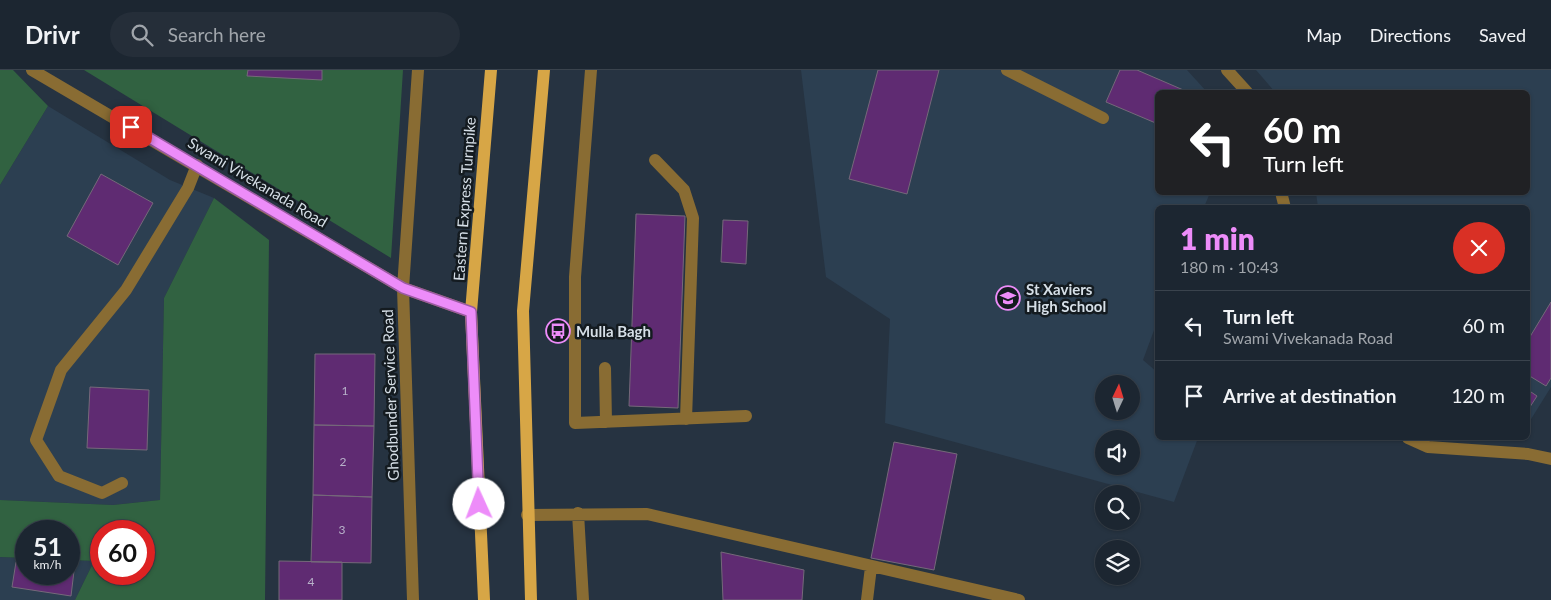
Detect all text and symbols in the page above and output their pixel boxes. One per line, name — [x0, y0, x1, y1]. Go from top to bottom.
search box — [110, 12, 460, 57]
text: Drivr — [25, 20, 80, 49]
icon: search — [128, 21, 156, 49]
text: Search here — [168, 23, 266, 46]
text: Map — [1306, 24, 1342, 46]
text: Directions — [1370, 24, 1451, 46]
text: Saved — [1479, 24, 1526, 46]
pin — [110, 106, 152, 148]
text: 60 m — [1263, 108, 1341, 150]
icon: left — [1180, 110, 1245, 175]
icon: arrive — [117, 113, 145, 141]
street label: Eastern Express Turnpike — [449, 116, 479, 281]
street label: Swami Vivekanada Road — [185, 133, 331, 231]
text: Turn left — [1263, 150, 1344, 177]
text: 1 min — [1180, 220, 1255, 256]
button: close — [1453, 222, 1505, 274]
text: 180 m · 10:43 — [1180, 257, 1279, 276]
place label: St Xaviers High School — [1026, 280, 1106, 315]
school or university icon: St Xaviers High School — [995, 285, 1021, 311]
text: Turn left — [1223, 305, 1294, 328]
street label: Ghodbunder Service Road — [378, 309, 402, 481]
icon: left — [1180, 312, 1208, 340]
text: 60 m — [1462, 314, 1505, 337]
bus stop icon: Mulla Bagh — [545, 318, 571, 344]
place label: Mulla Bagh — [576, 322, 651, 340]
text: Swami Vivekanada Road — [1223, 328, 1393, 347]
north arrow — [1095, 375, 1140, 420]
map controls — [1095, 375, 1140, 585]
icon: arrive — [1180, 382, 1208, 410]
house number: 1 — [342, 383, 349, 398]
text: Arrive at destination — [1223, 384, 1396, 407]
text: 120 m — [1451, 384, 1505, 407]
button: sound — [1095, 430, 1140, 475]
house number: 2 — [340, 454, 347, 469]
position arrow — [452, 477, 504, 529]
button: search — [1095, 485, 1140, 530]
speed limit sign: 60 — [90, 520, 155, 585]
house number: 3 — [339, 522, 346, 537]
text: 51 — [33, 531, 62, 561]
button: layers — [1095, 540, 1140, 585]
text: km/h — [33, 557, 62, 572]
house number: 4 — [308, 574, 315, 589]

